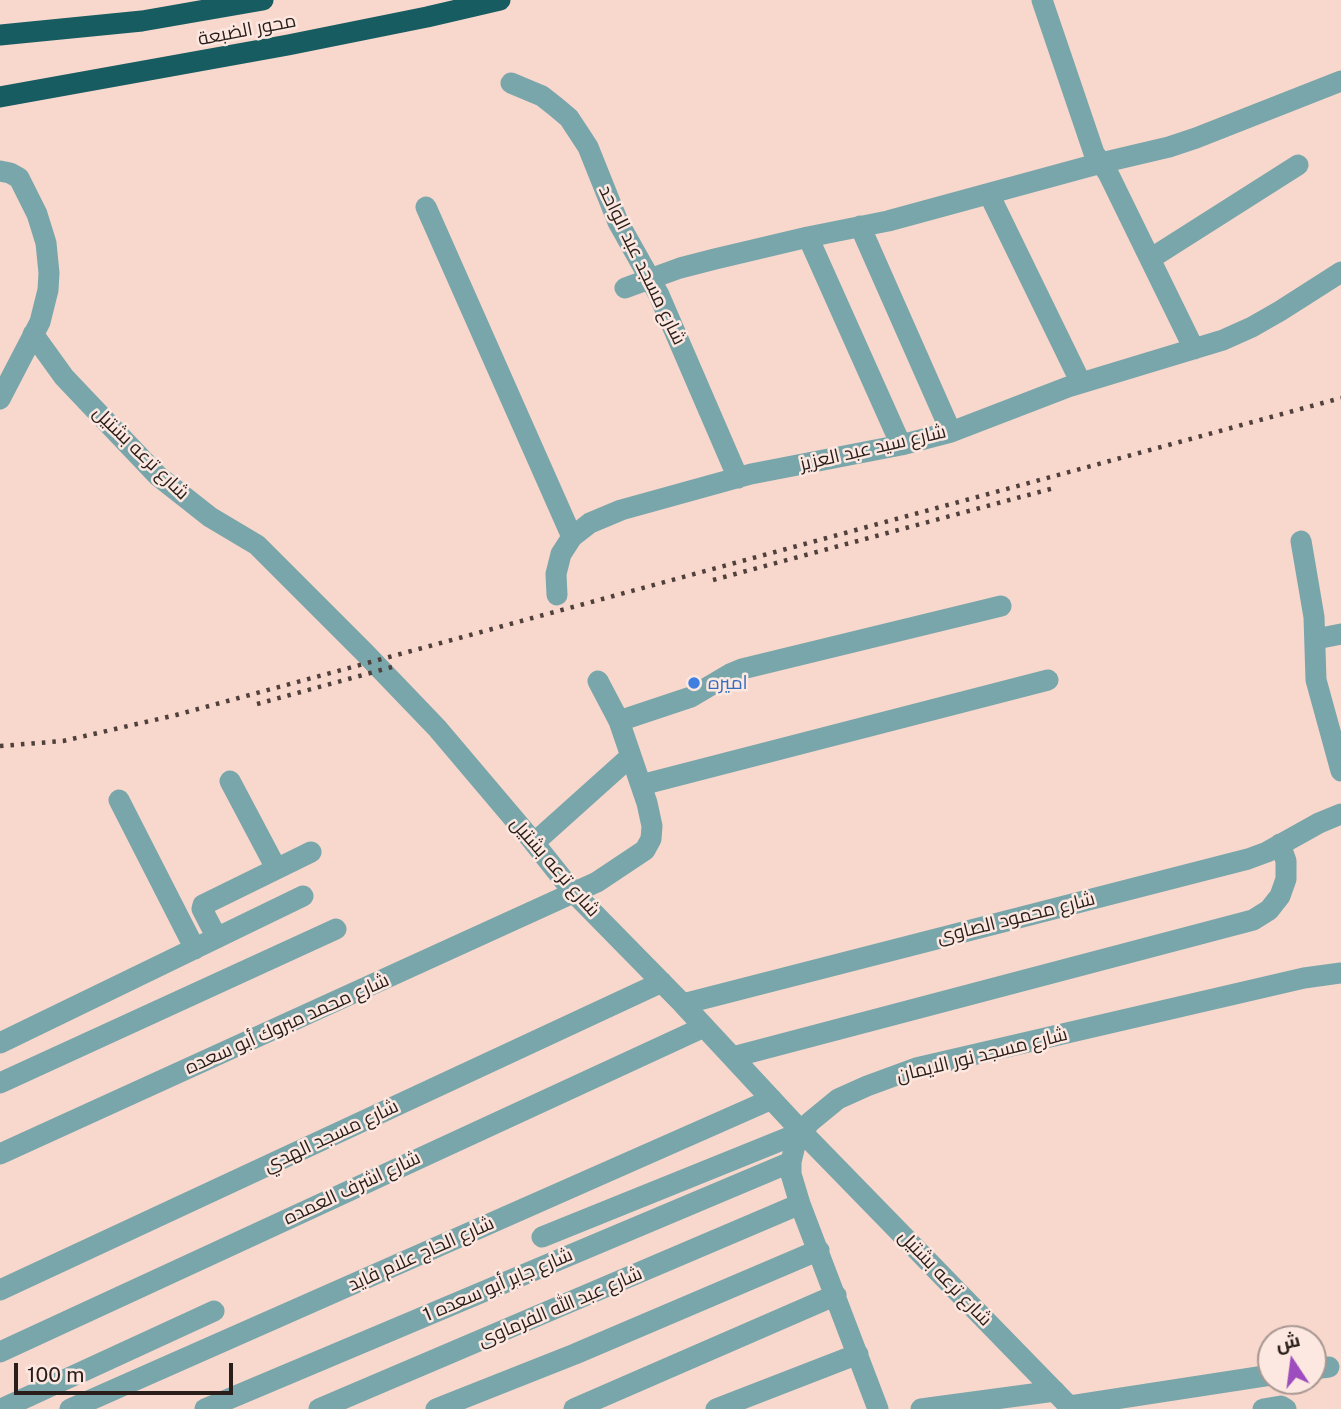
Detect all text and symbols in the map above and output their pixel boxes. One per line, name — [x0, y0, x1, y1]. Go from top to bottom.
street label: محور الضبعة — [196, 9, 298, 51]
street label: شارع مسجد عبد الواحد — [593, 181, 691, 349]
street label: شارع ترعه بشتيل — [88, 401, 194, 505]
street label: شارع سيد عبد العزيز — [798, 420, 948, 476]
place label: اميره — [708, 672, 748, 694]
marker: اميره — [686, 675, 702, 691]
street label: شارع ترعه بشتيل — [505, 812, 605, 922]
street label: شارع محمود الصاوى — [935, 887, 1097, 949]
street label: شارع محمد مبروك أبو سعده — [181, 969, 393, 1079]
street label: شارع مسجد نور الايمان — [894, 1023, 1070, 1087]
street label: شارع مسجد الهدي — [260, 1095, 402, 1177]
street label: شارع اشرف العمده — [280, 1146, 424, 1230]
street label: شارع الحاج علام فايد — [344, 1212, 498, 1296]
street label: شارع ترعه بشتيل — [893, 1225, 997, 1331]
street label: شارع جابر أبو سعده 1 — [420, 1243, 576, 1327]
street label: شارع عبد الله الفرماوى — [474, 1262, 646, 1352]
north arrow — [1257, 1325, 1327, 1395]
text: ش — [1273, 1328, 1302, 1355]
scale bar — [18, 1350, 236, 1394]
text: 100 m — [27, 1362, 84, 1387]

